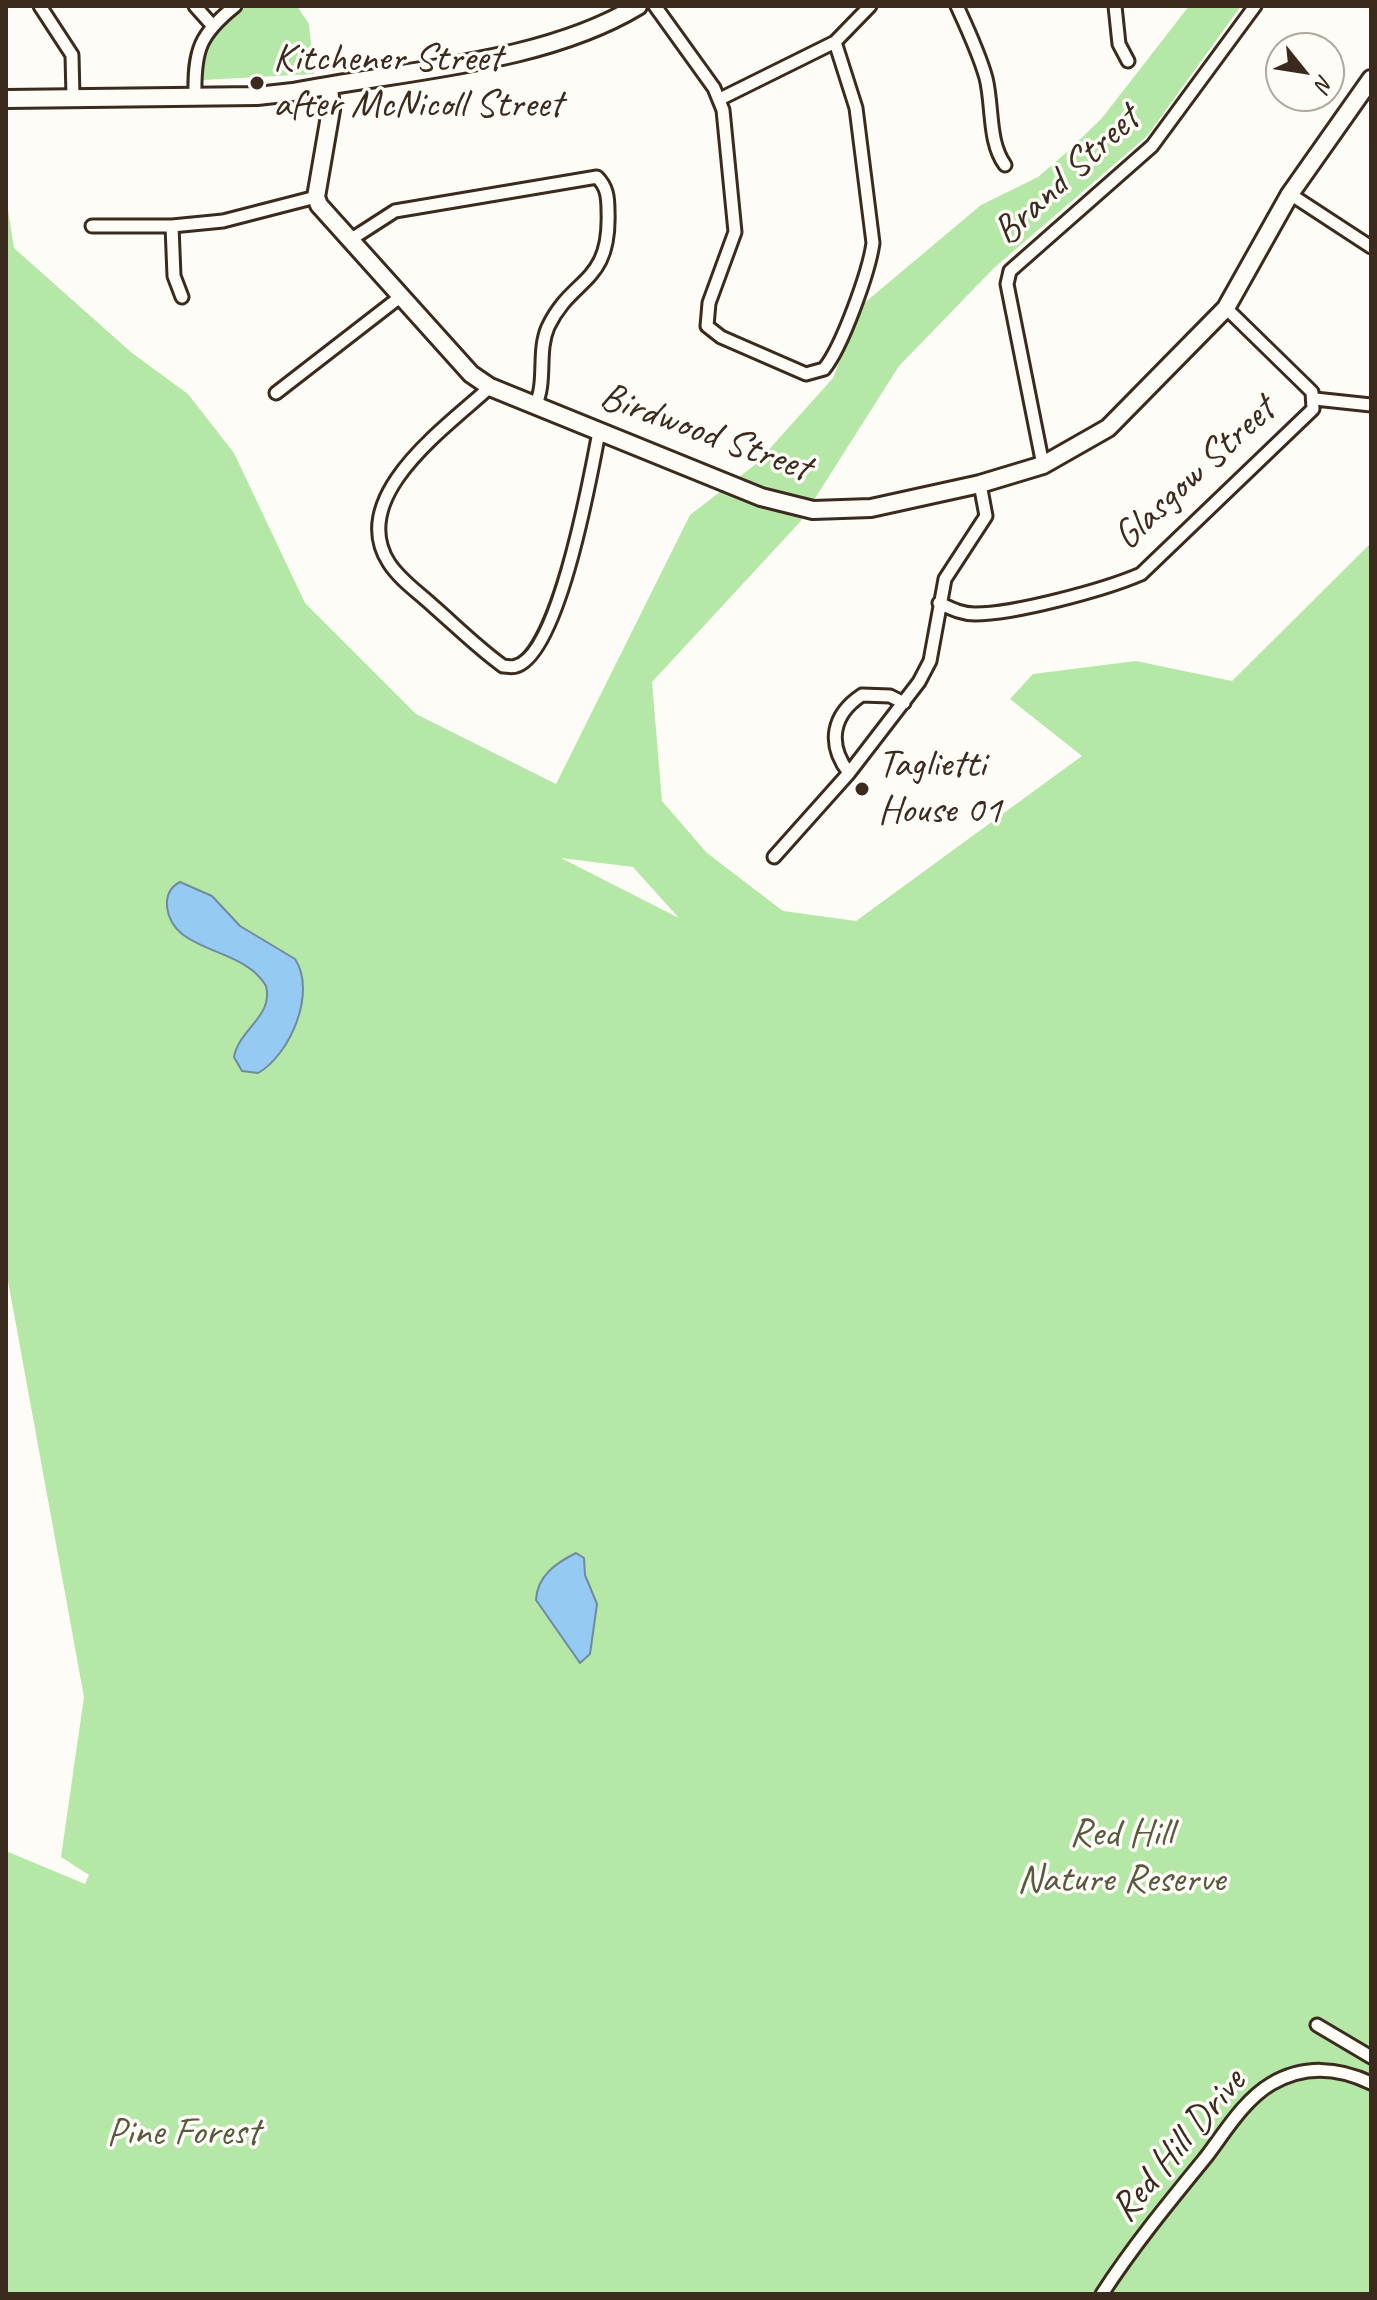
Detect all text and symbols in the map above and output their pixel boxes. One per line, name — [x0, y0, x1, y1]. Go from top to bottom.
north arrow — [1265, 32, 1345, 112]
place label: Kitchener Street after McNicoll Street — [273, 36, 562, 130]
text: N — [1309, 70, 1340, 96]
marker: Kitchener Street after McNicoll Street — [248, 74, 266, 92]
street label: Brand Street — [984, 96, 1150, 256]
street label: Birdwood Street — [593, 373, 817, 493]
street label: Glasgow Street — [1104, 387, 1286, 561]
place label: Taglietti House 01 — [878, 742, 1002, 836]
marker: Taglietti House 01 — [853, 780, 871, 798]
park label: Red Hill Nature Reserve — [1017, 1811, 1225, 1905]
street label: Red Hill Drive — [1101, 2060, 1257, 2232]
park label: Pine Forest — [107, 2110, 259, 2158]

